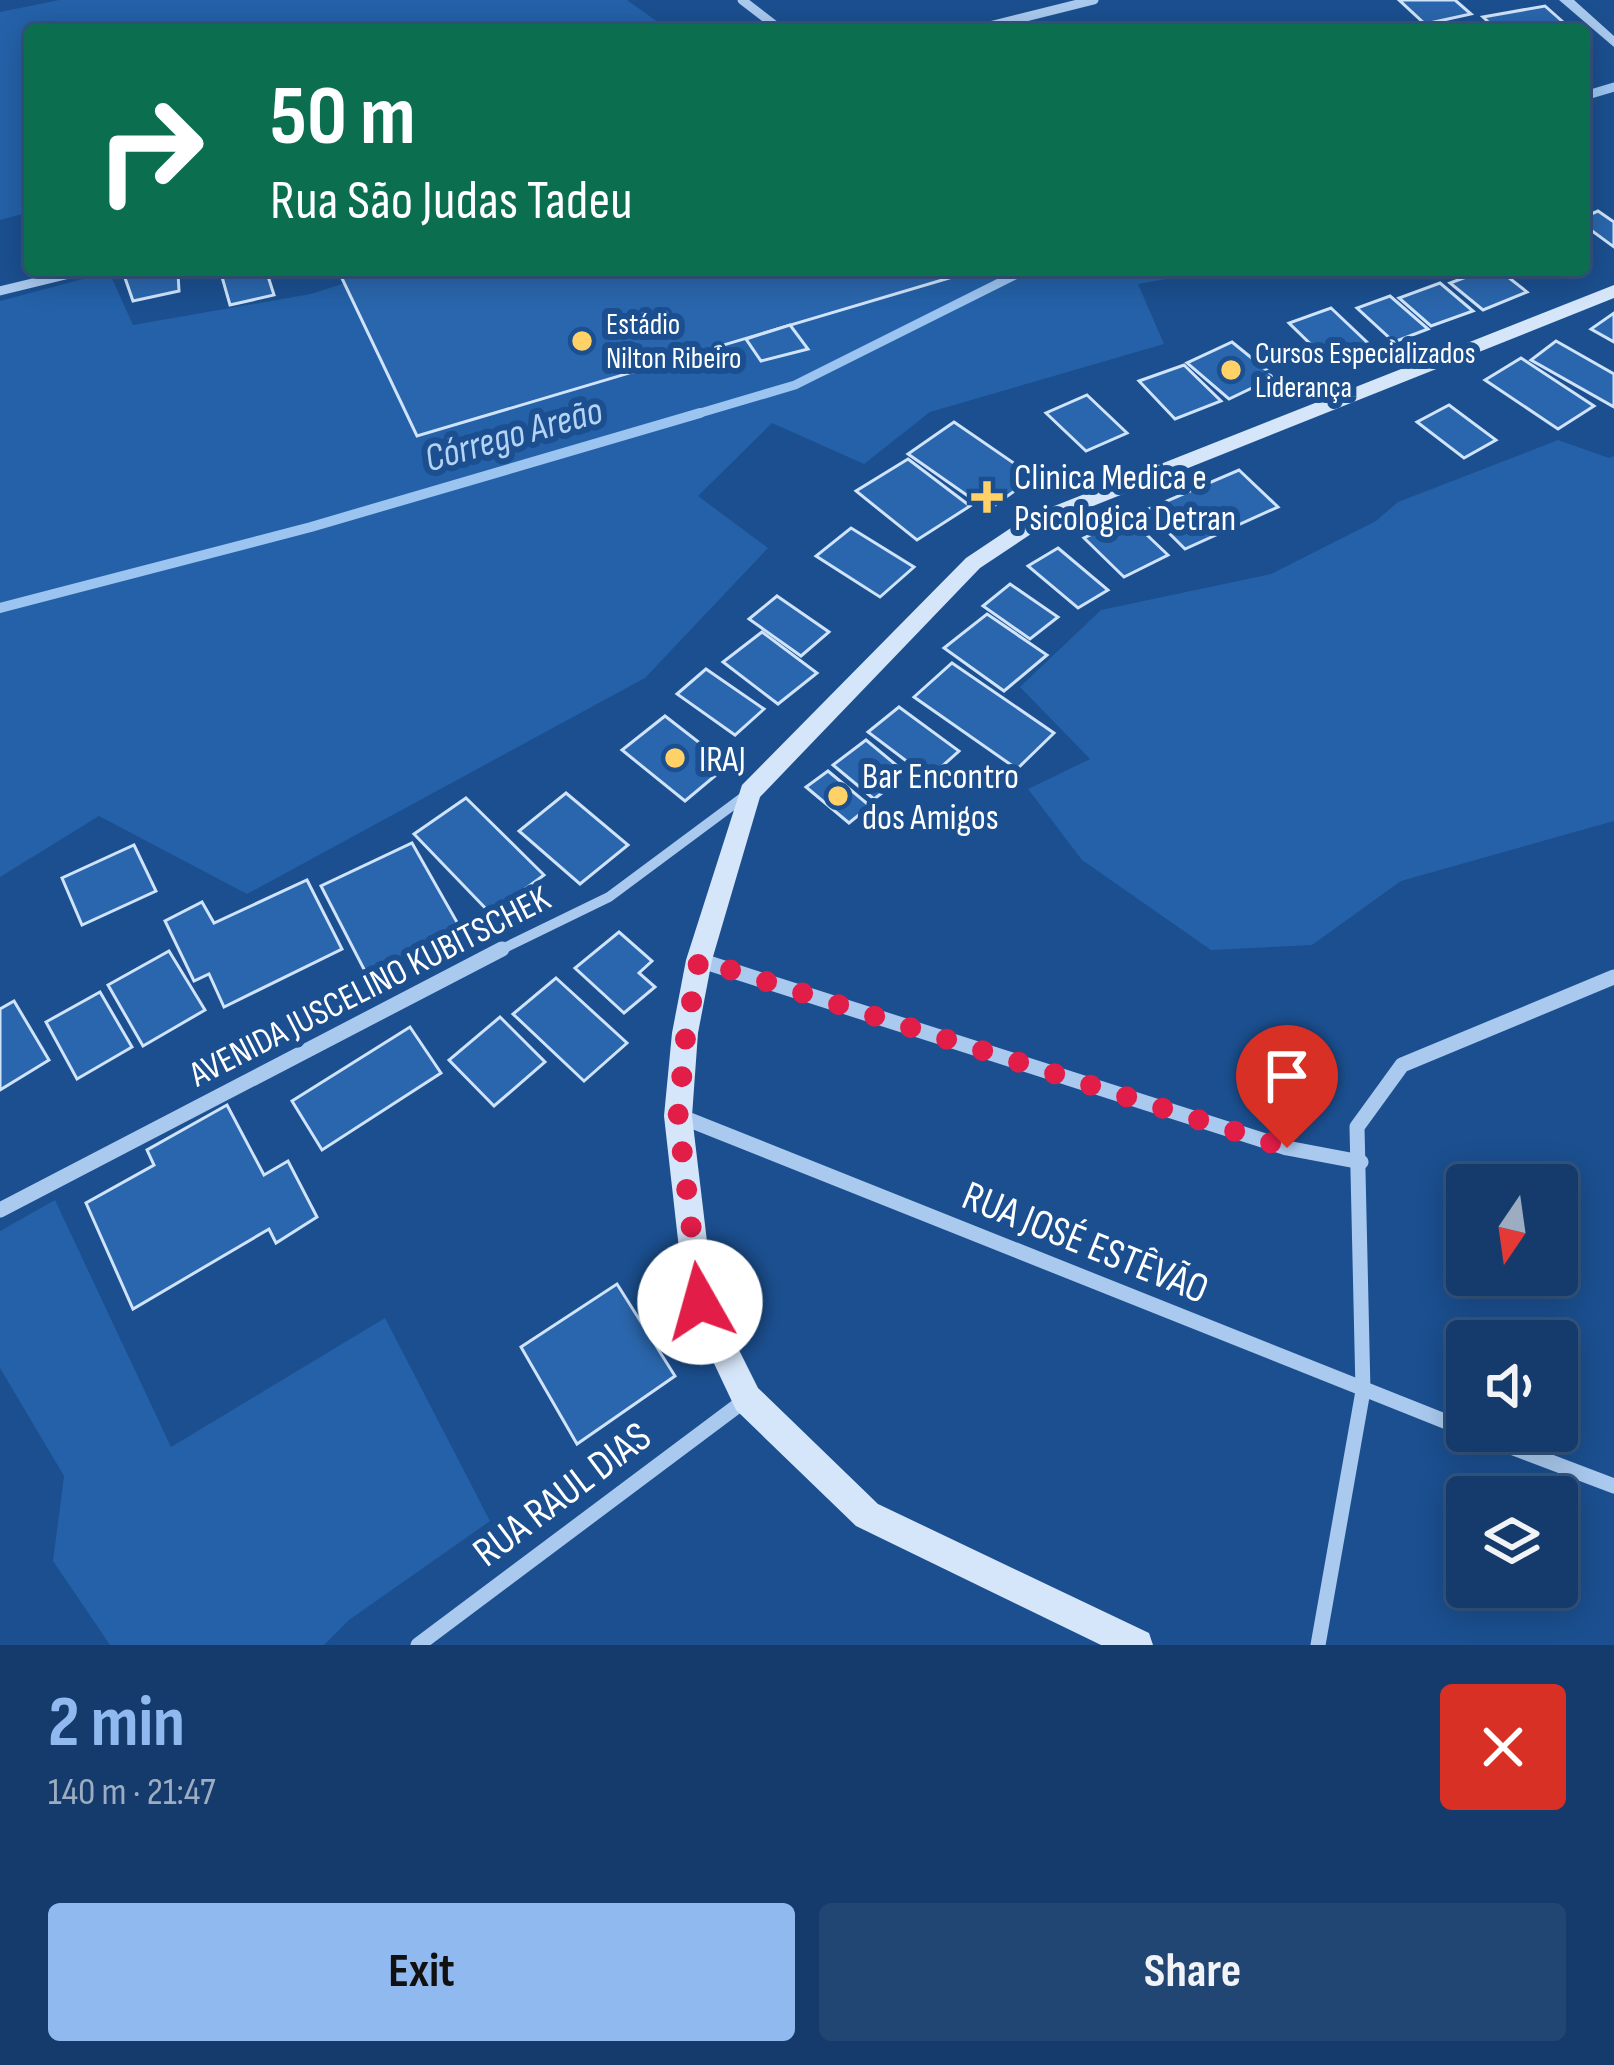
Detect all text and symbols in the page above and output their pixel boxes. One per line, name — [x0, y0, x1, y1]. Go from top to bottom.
text: 50 m — [270, 67, 416, 168]
icon: right — [72, 72, 228, 228]
text: Rua São Judas Tadeu — [270, 169, 633, 234]
place label: Estádio Nilton Ribeiro — [606, 307, 742, 377]
marker: Estádio Nilton Ribeiro — [569, 328, 595, 354]
place label: Cursos Especializados Liderança — [1255, 336, 1475, 406]
marker: Cursos Especializados Liderança — [1218, 357, 1244, 383]
water label: Córrego Areão — [419, 388, 608, 483]
place label: Clinica Medica e Psicologica Detran — [1014, 457, 1236, 541]
marker: Clinica Medica e Psicologica Detran — [971, 481, 1003, 513]
place label: IRAJ — [699, 739, 746, 782]
marker: IRAJ — [662, 745, 688, 771]
place label: Bar Encontro dos Amigos — [862, 756, 1019, 840]
marker: Bar Encontro dos Amigos — [825, 783, 851, 809]
street label: AVENIDA JUSCELINO KUBITSCHEK — [182, 877, 558, 1097]
pin — [1236, 1025, 1338, 1148]
icon: arrive — [1254, 1043, 1320, 1109]
north arrow — [1446, 1164, 1578, 1296]
map controls — [1446, 1164, 1578, 1608]
street label: RUA JOSÉ ESTÊVÃO — [955, 1171, 1215, 1316]
position arrow — [637, 1239, 763, 1365]
button: sound — [1446, 1320, 1578, 1452]
street label: RUA RAUL DIAS — [464, 1412, 661, 1578]
button: layers — [1446, 1476, 1578, 1608]
text: 2 min — [48, 1680, 185, 1767]
button: close — [1440, 1684, 1566, 1810]
text: 140 m · 21:47 — [48, 1769, 216, 1816]
button: Exit — [48, 1903, 795, 2041]
button: Share — [819, 1903, 1566, 2041]

